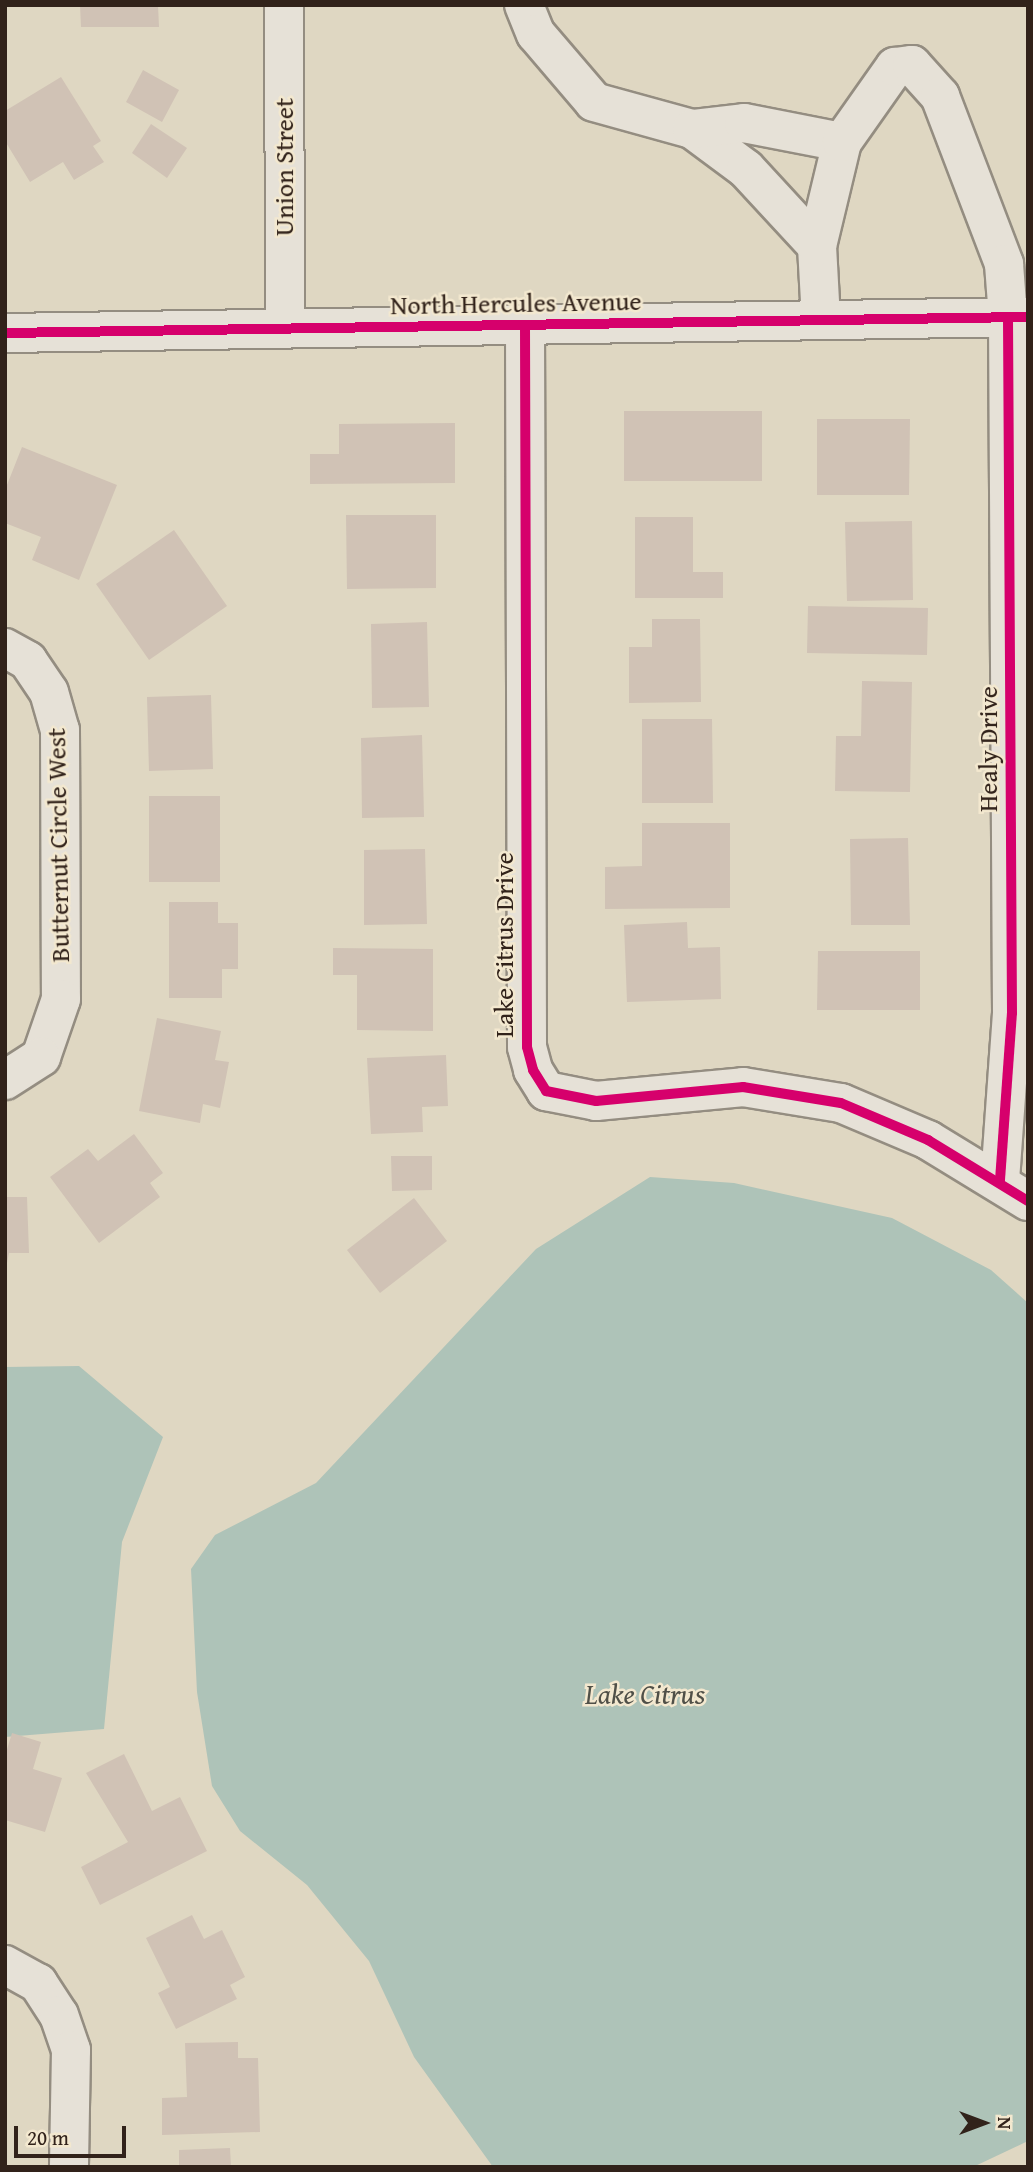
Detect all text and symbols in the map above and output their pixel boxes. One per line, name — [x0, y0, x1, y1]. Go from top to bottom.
street label: Union Street — [268, 98, 300, 236]
street label: North Hercules Avenue — [390, 285, 642, 321]
street label: Healy Drive — [972, 686, 1004, 812]
street label: Butternut Circle West — [40, 727, 76, 963]
street label: Lake Citrus Drive — [488, 852, 520, 1038]
water label: Lake Citrus — [585, 1677, 705, 1711]
north arrow — [949, 2088, 1019, 2158]
scale bar — [18, 2112, 130, 2156]
text: N — [991, 2117, 1019, 2129]
text: 20 m — [27, 2122, 69, 2153]

